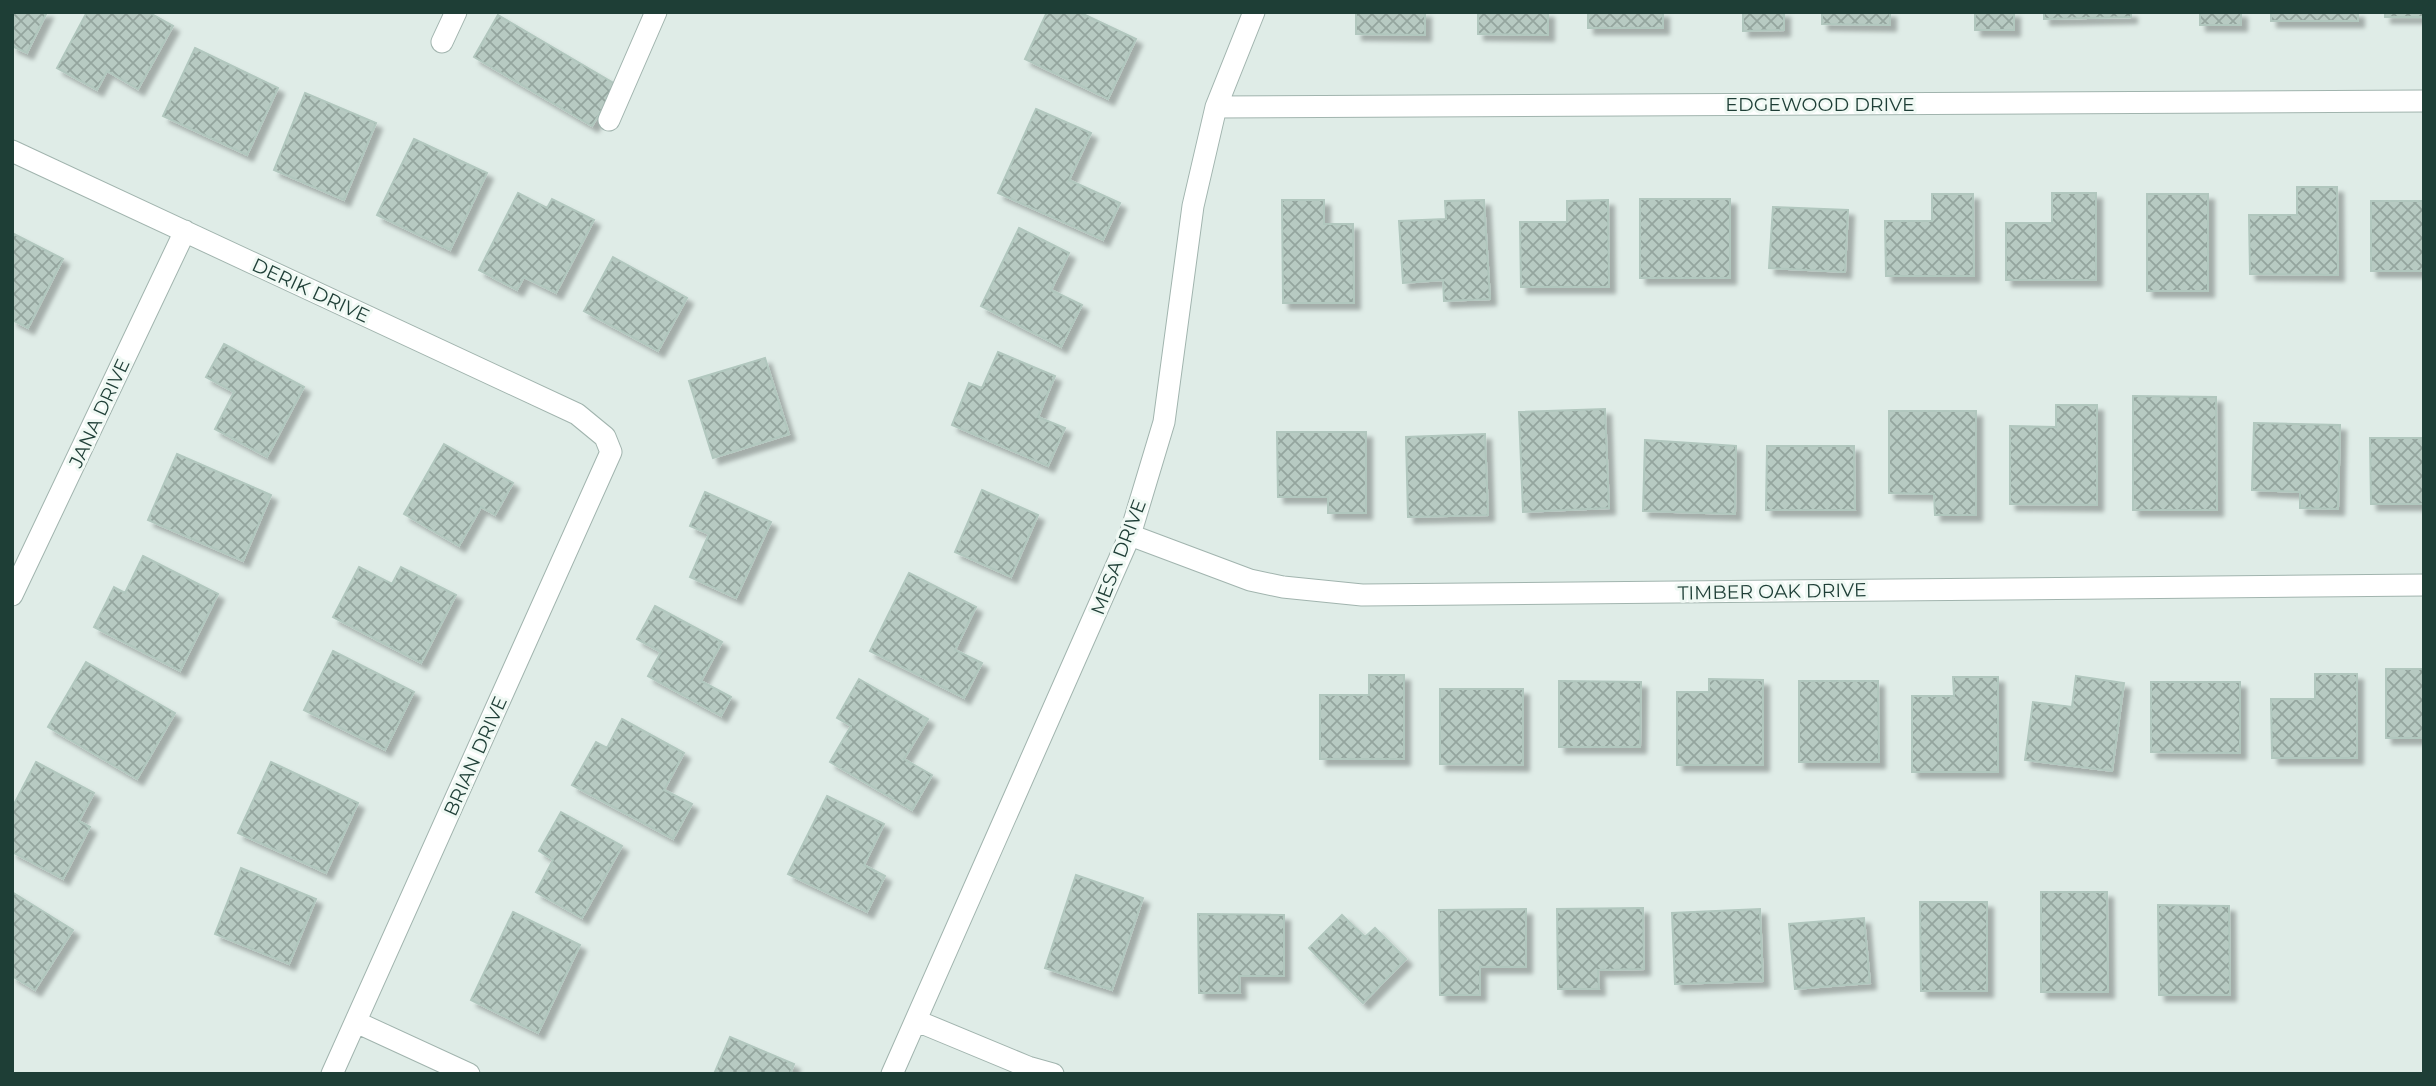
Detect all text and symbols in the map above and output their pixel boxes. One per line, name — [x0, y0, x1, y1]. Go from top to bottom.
street label: EDGEWOOD DRIVE — [1725, 93, 1915, 116]
street label: DERIK DRIVE — [248, 253, 373, 328]
street label: JANA DRIVE — [64, 355, 135, 472]
street label: MESA DRIVE — [1086, 496, 1151, 618]
street label: TIMBER OAK DRIVE — [1677, 578, 1867, 605]
street label: BRIAN DRIVE — [439, 693, 512, 820]

